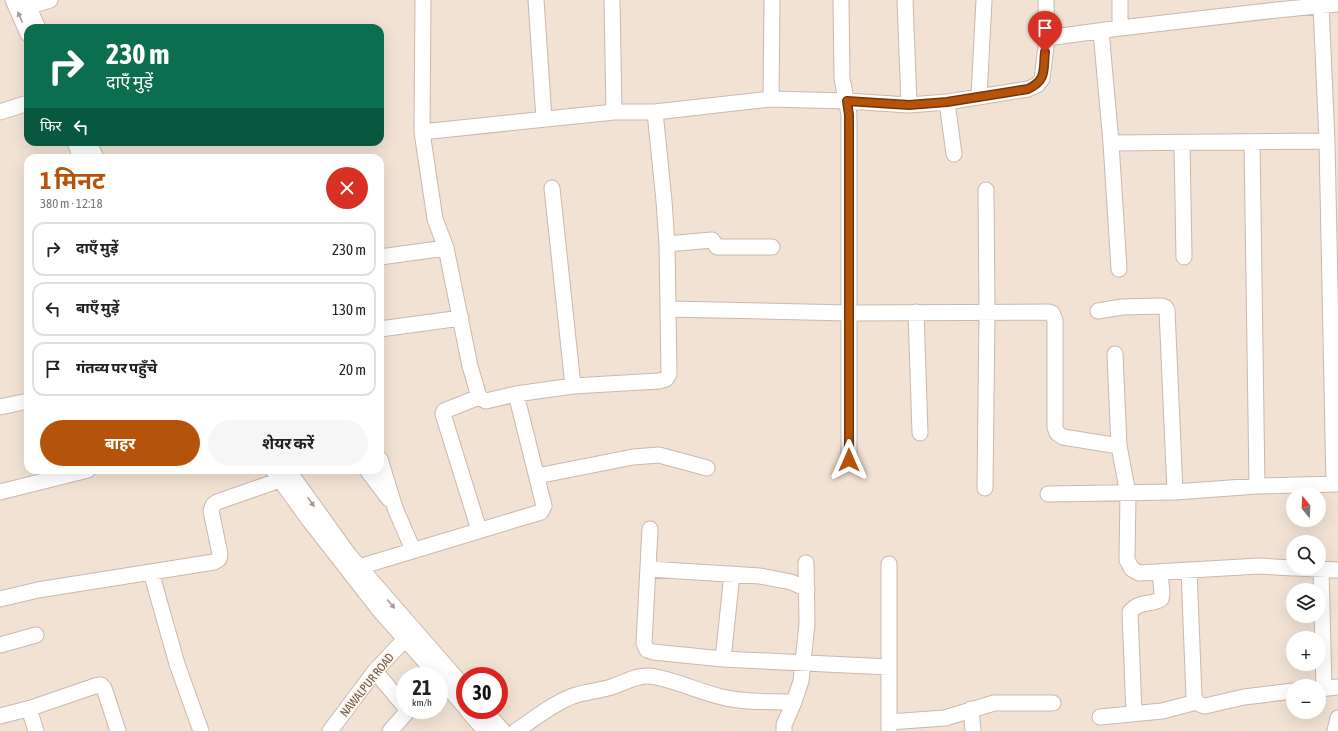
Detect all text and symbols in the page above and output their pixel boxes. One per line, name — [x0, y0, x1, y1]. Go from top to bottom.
pin — [1028, 11, 1062, 52]
one-way arrow — [17, 12, 23, 23]
icon: arrive — [1034, 17, 1056, 39]
text: 230 m — [106, 38, 169, 70]
icon: right — [40, 40, 92, 92]
text: दाएँ मुड़ें — [106, 71, 153, 92]
icon: left — [70, 116, 92, 138]
text: फिर — [40, 117, 62, 134]
text: 1 मिनट — [40, 167, 105, 194]
button: close — [326, 167, 368, 209]
text: 380 m · 12:18 — [40, 196, 103, 211]
icon: right — [42, 238, 64, 260]
text: दाएँ मुड़ें — [76, 239, 118, 256]
text: 230 m — [332, 241, 366, 258]
icon: left — [42, 298, 64, 320]
text: बाएँ मुड़ें — [76, 299, 119, 316]
text: 130 m — [332, 301, 366, 318]
icon: arrive — [42, 358, 64, 380]
text: गंतव्य पर पहुँचे — [76, 359, 157, 376]
text: 20 m — [339, 361, 366, 378]
button: बाहर — [40, 420, 200, 466]
button: शेयर करें — [208, 420, 368, 466]
position arrow — [828, 439, 870, 481]
north arrow — [1286, 487, 1326, 527]
map controls — [1286, 487, 1326, 719]
one-way arrow — [307, 497, 315, 507]
button: search — [1286, 535, 1326, 575]
button: layers — [1286, 583, 1326, 623]
one-way arrow — [386, 599, 395, 609]
button: + — [1286, 631, 1326, 671]
street label: NAWALPUR ROAD — [337, 650, 397, 720]
speed limit sign: 30 — [456, 667, 508, 719]
text: 21 — [413, 676, 431, 699]
button: − — [1286, 679, 1326, 719]
text: km/h — [412, 697, 432, 708]

